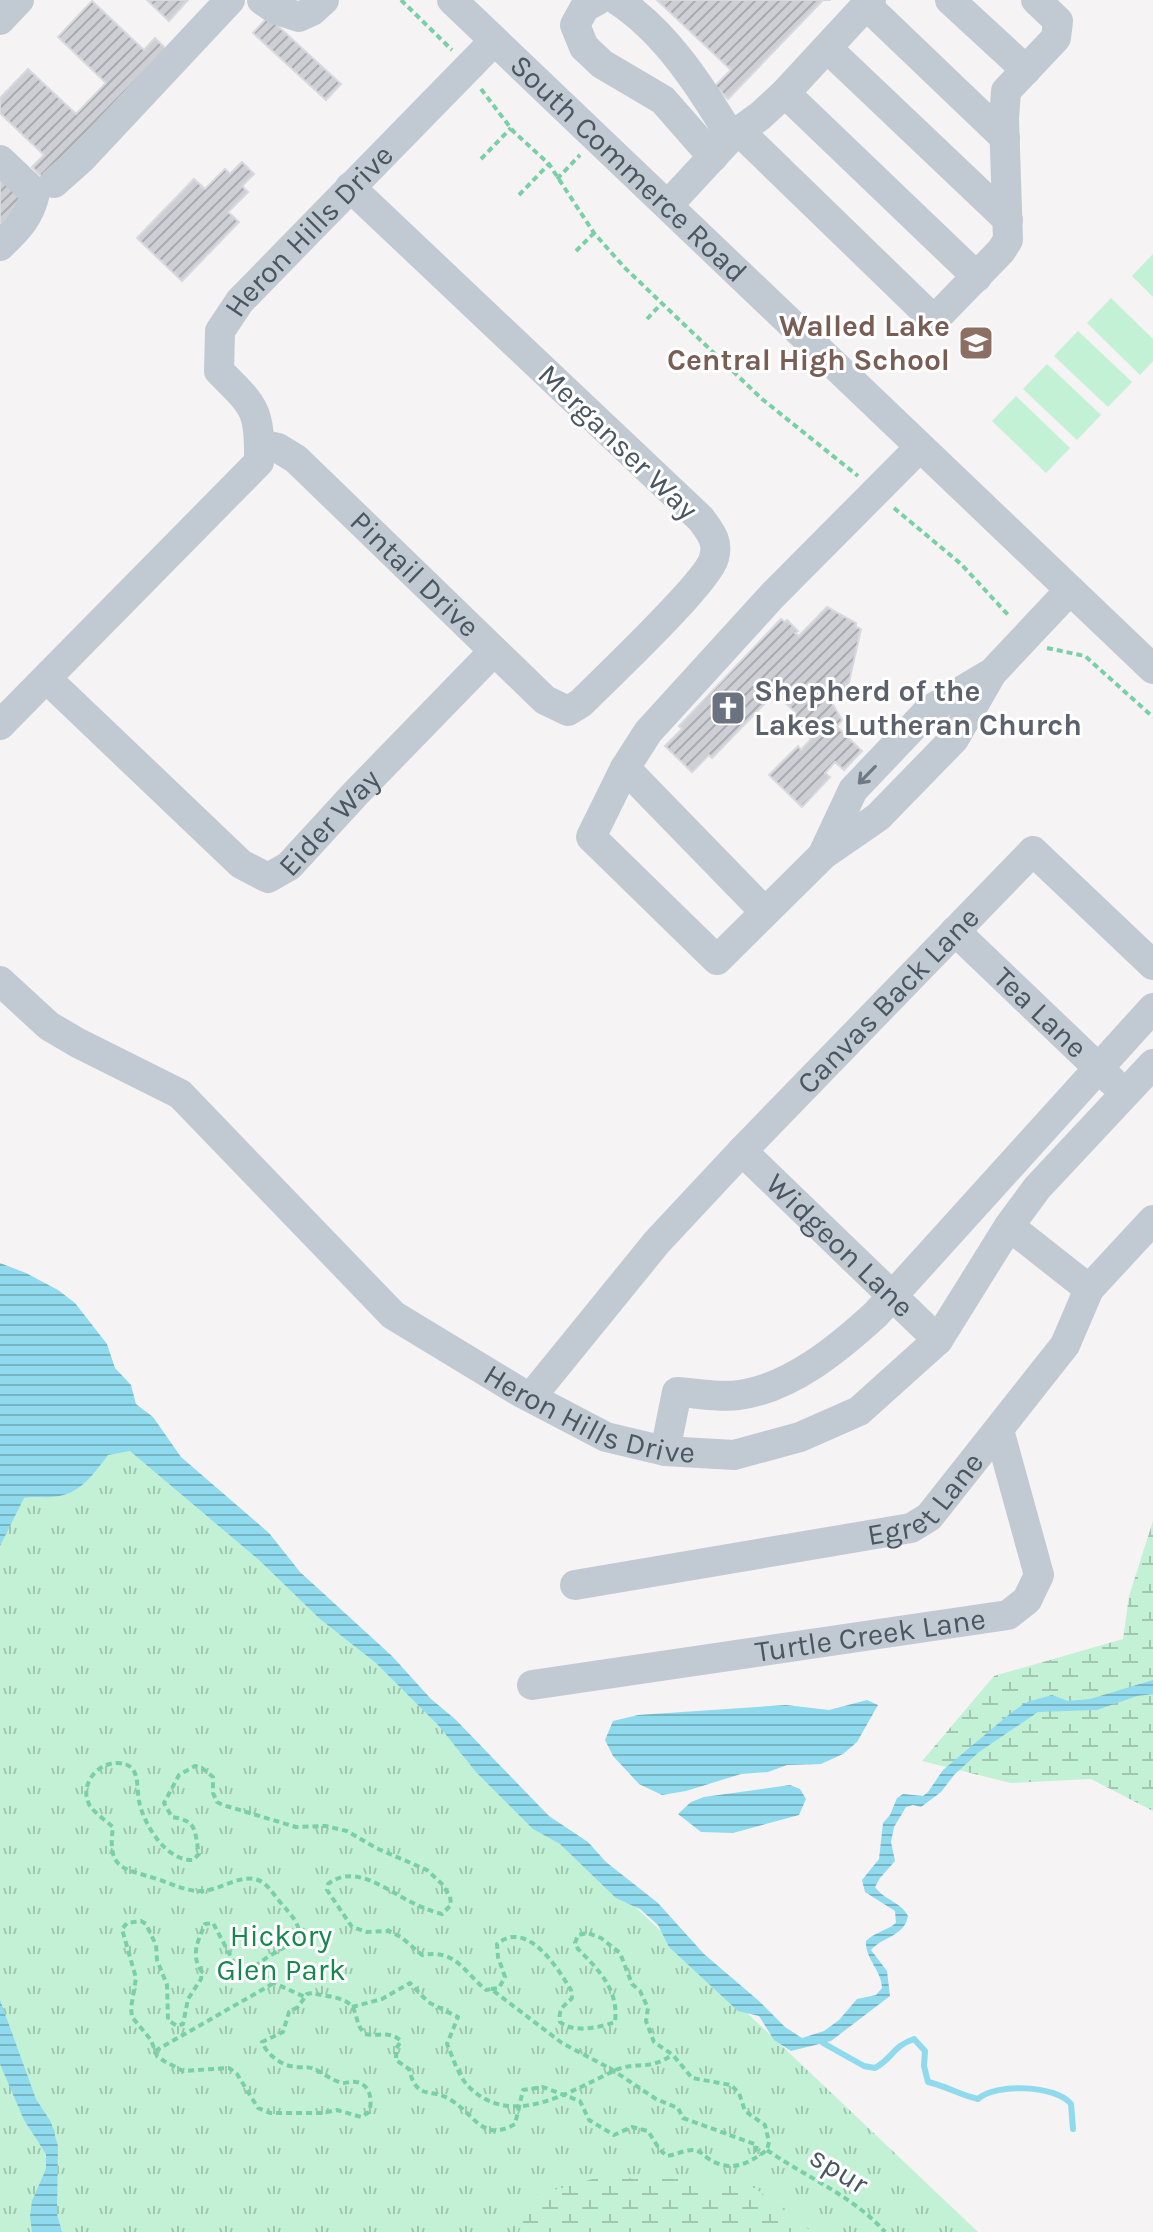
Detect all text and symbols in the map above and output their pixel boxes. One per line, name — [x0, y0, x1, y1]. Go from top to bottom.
street label: South Commerce Road — [503, 47, 754, 290]
street label: Heron Hills Drive — [217, 137, 401, 324]
place label: Walled Lake Central High School — [667, 308, 950, 378]
school or university icon: Walled Lake Central High School — [957, 324, 995, 362]
street label: Merganser Way — [531, 357, 705, 527]
street label: Pintail Drive — [343, 503, 487, 645]
place label: Shepherd of the Lakes Lutheran Church — [754, 673, 1082, 743]
church icon: Shepherd of the Lakes Lutheran Church — [709, 689, 747, 727]
street label: Eider Way — [271, 761, 388, 884]
one-way arrow — [859, 764, 877, 784]
street label: Canvas Back Lane — [789, 900, 987, 1101]
street label: Tea Lane — [986, 959, 1095, 1066]
street label: Widgeon Lane — [758, 1166, 921, 1325]
street label: Heron Hills Drive — [477, 1356, 696, 1471]
street label: Egret Lane — [865, 1445, 991, 1553]
street label: Turtle Creek Lane — [753, 1601, 988, 1670]
park label: Hickory Glen Park — [216, 1918, 346, 1988]
street label: spur — [803, 2138, 875, 2202]

